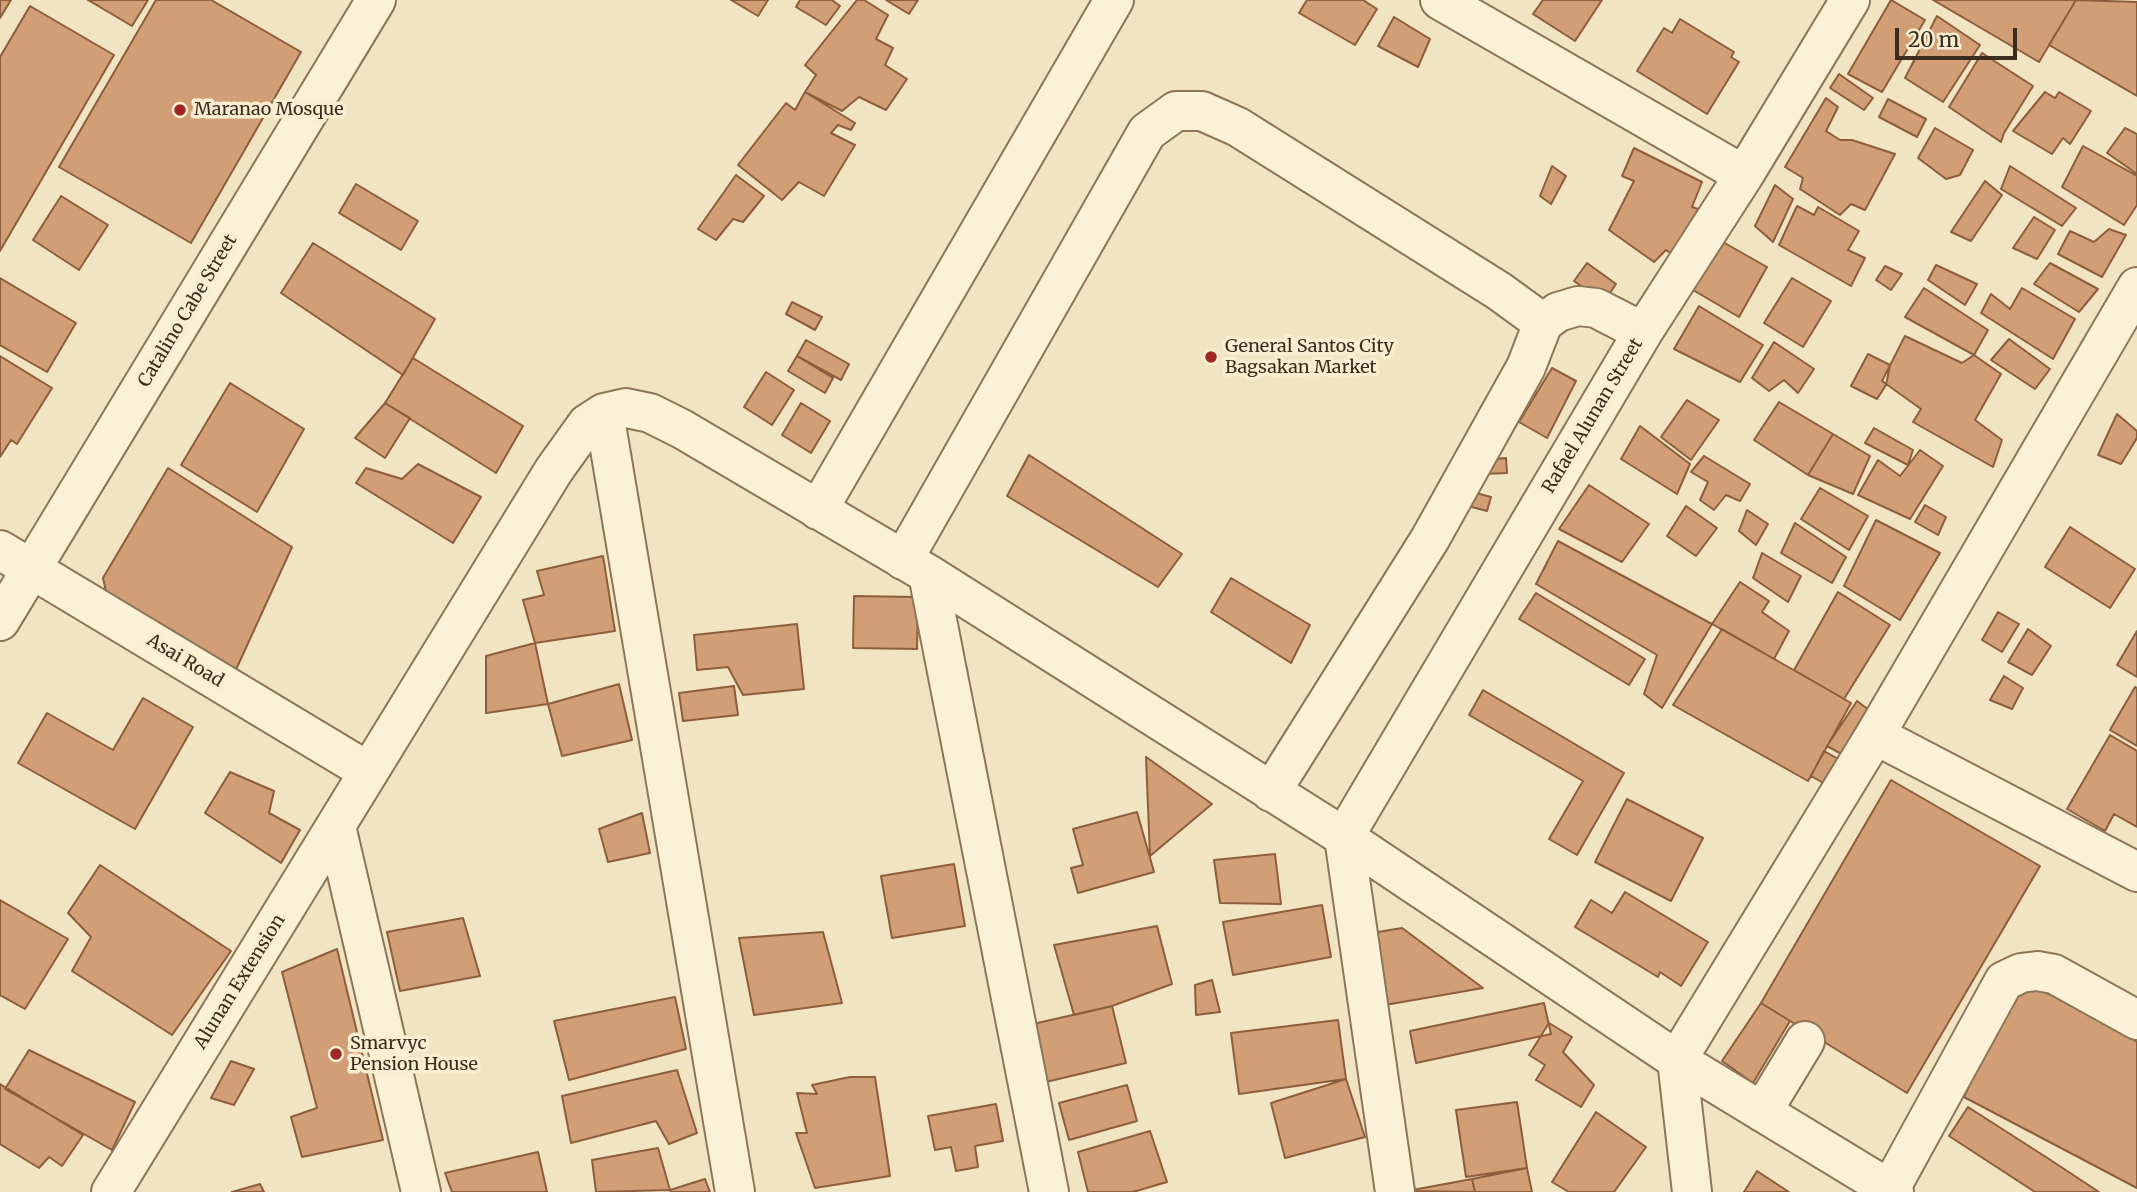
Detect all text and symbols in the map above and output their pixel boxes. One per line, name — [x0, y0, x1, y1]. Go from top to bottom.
scale bar — [1899, 14, 2022, 58]
text: 20 m — [1908, 26, 1959, 53]
place label: Maranao Mosque — [194, 99, 344, 121]
marker: Maranao Mosque — [172, 102, 188, 118]
street label: Catalino Cabe Street — [134, 231, 242, 391]
street label: Rafael Alunan Street — [1538, 335, 1648, 497]
place label: General Santos City Bagsakan Market — [1225, 336, 1394, 378]
marker: General Santos City Bagsakan Market — [1203, 349, 1219, 365]
street label: Asai Road — [143, 630, 227, 692]
street label: Alunan Extension — [190, 911, 290, 1053]
place label: Smarvyc Pension House — [350, 1033, 478, 1076]
marker: Smarvyc Pension House — [328, 1046, 344, 1062]

